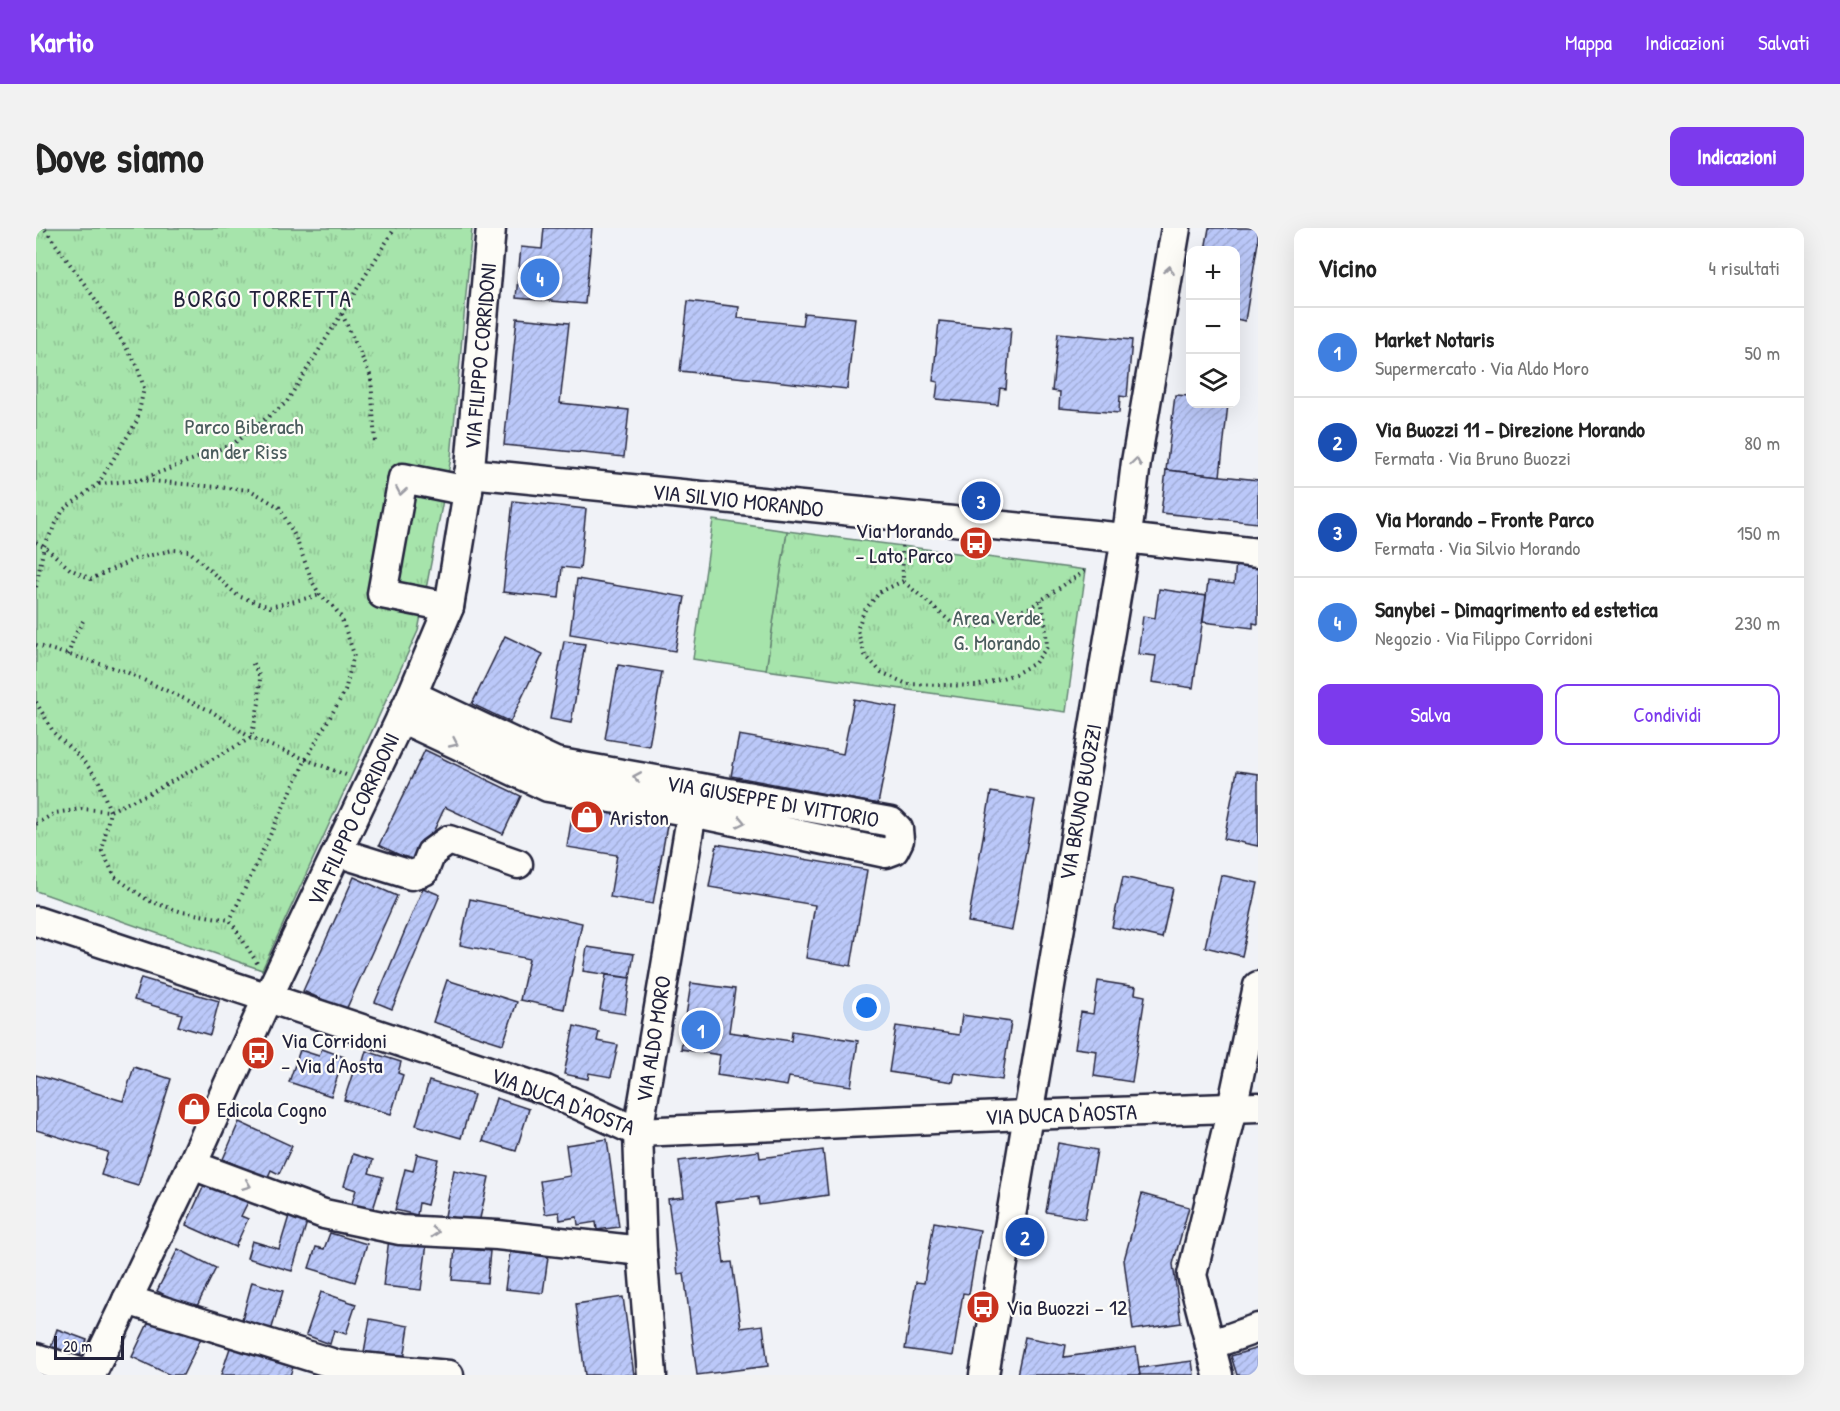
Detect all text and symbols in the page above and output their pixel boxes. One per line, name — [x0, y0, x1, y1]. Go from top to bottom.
text: Kartio — [30, 23, 94, 61]
text: Mappa — [1565, 28, 1612, 57]
text: Indicazioni — [1645, 28, 1725, 57]
text: Salvati — [1758, 28, 1810, 57]
button: Indicazioni — [1670, 127, 1804, 186]
text: Dove siamo — [36, 128, 204, 185]
map controls — [1186, 246, 1240, 408]
button: + — [1186, 246, 1240, 300]
text: Vicino — [1318, 250, 1377, 285]
text: 4 risultati — [1709, 254, 1780, 281]
pin: 4 — [520, 256, 560, 300]
street label: VIA FILIPPO CORRIDONI — [457, 261, 503, 451]
one-way arrow — [1162, 265, 1174, 274]
district label: BORGO TORRETTA — [174, 282, 352, 314]
button: − — [1186, 300, 1240, 354]
text: Market Notaris — [1375, 324, 1494, 354]
text: 1 — [1334, 339, 1341, 366]
text: 50 m — [1744, 339, 1780, 366]
button: layers — [1186, 354, 1240, 408]
text: Supermercato · Via Aldo Moro — [1375, 354, 1589, 381]
park label: Parco Biberach an der Riss — [185, 411, 303, 466]
text: Via Buozzi 11 – Direzione Morando — [1375, 414, 1645, 444]
text: 2 — [1333, 429, 1342, 456]
text: 80 m — [1744, 429, 1780, 456]
text: Fermata · Via Bruno Buozzi — [1375, 444, 1571, 471]
one-way arrow — [1130, 457, 1142, 467]
street label: VIA SILVIO MORANDO — [651, 476, 825, 524]
pin: 3 — [962, 478, 1000, 524]
one-way arrow — [395, 486, 408, 496]
text: Via Morando – Fronte Parco — [1375, 504, 1594, 534]
place label: Via Morando – Lato Parco — [855, 515, 953, 570]
text: 3 — [1333, 519, 1342, 546]
text: 150 m — [1737, 519, 1780, 546]
bus stop icon: Via Morando – Lato Parco — [958, 525, 994, 561]
text: Fermata · Via Silvio Morando — [1375, 534, 1580, 561]
text: Sanybei - Dimagrimento ed estetica — [1375, 594, 1658, 624]
park label: Area Verde G. Morando — [953, 602, 1042, 657]
text: 4 — [1334, 609, 1341, 636]
text: 230 m — [1735, 609, 1780, 636]
text: Negozio · Via Filippo Corridoni — [1375, 624, 1593, 651]
button: Salva — [1318, 684, 1543, 745]
button: Condividi — [1555, 684, 1780, 745]
street label: VIA BRUNO BUOZZI — [1051, 721, 1109, 883]
street label: VIA FILIPPO CORRIDONI — [300, 728, 406, 910]
one-way arrow — [447, 735, 458, 747]
street label: VIA GIUSEPPE DI VITTORIO — [664, 768, 882, 834]
one-way arrow — [632, 771, 642, 784]
shop icon: Ariston — [569, 799, 605, 835]
place label: Ariston — [610, 802, 669, 832]
one-way arrow — [736, 815, 746, 828]
street label: VIA ALDO MORO — [628, 974, 678, 1104]
your location — [852, 993, 881, 1022]
pin: 1 — [682, 1008, 720, 1052]
place label: Via Corridoni – Via d'Aosta — [281, 1025, 387, 1080]
bus stop icon: Via Corridoni – Via d'Aosta — [240, 1035, 276, 1071]
street label: VIA DUCA D'AOSTA — [487, 1060, 640, 1142]
shop icon: Edicola Cogno — [176, 1091, 212, 1127]
place label: Edicola Cogno — [217, 1094, 327, 1124]
street label: VIA DUCA D'AOSTA — [985, 1096, 1138, 1132]
one-way arrow — [241, 1178, 252, 1191]
pin: 2 — [1006, 1214, 1044, 1260]
one-way arrow — [430, 1225, 439, 1238]
bus stop icon: Via Buozzi – 12 — [965, 1289, 1001, 1325]
place label: Via Buozzi – 12 — [1006, 1292, 1128, 1322]
scale bar — [54, 1333, 124, 1360]
text: 20 m — [63, 1335, 92, 1357]

